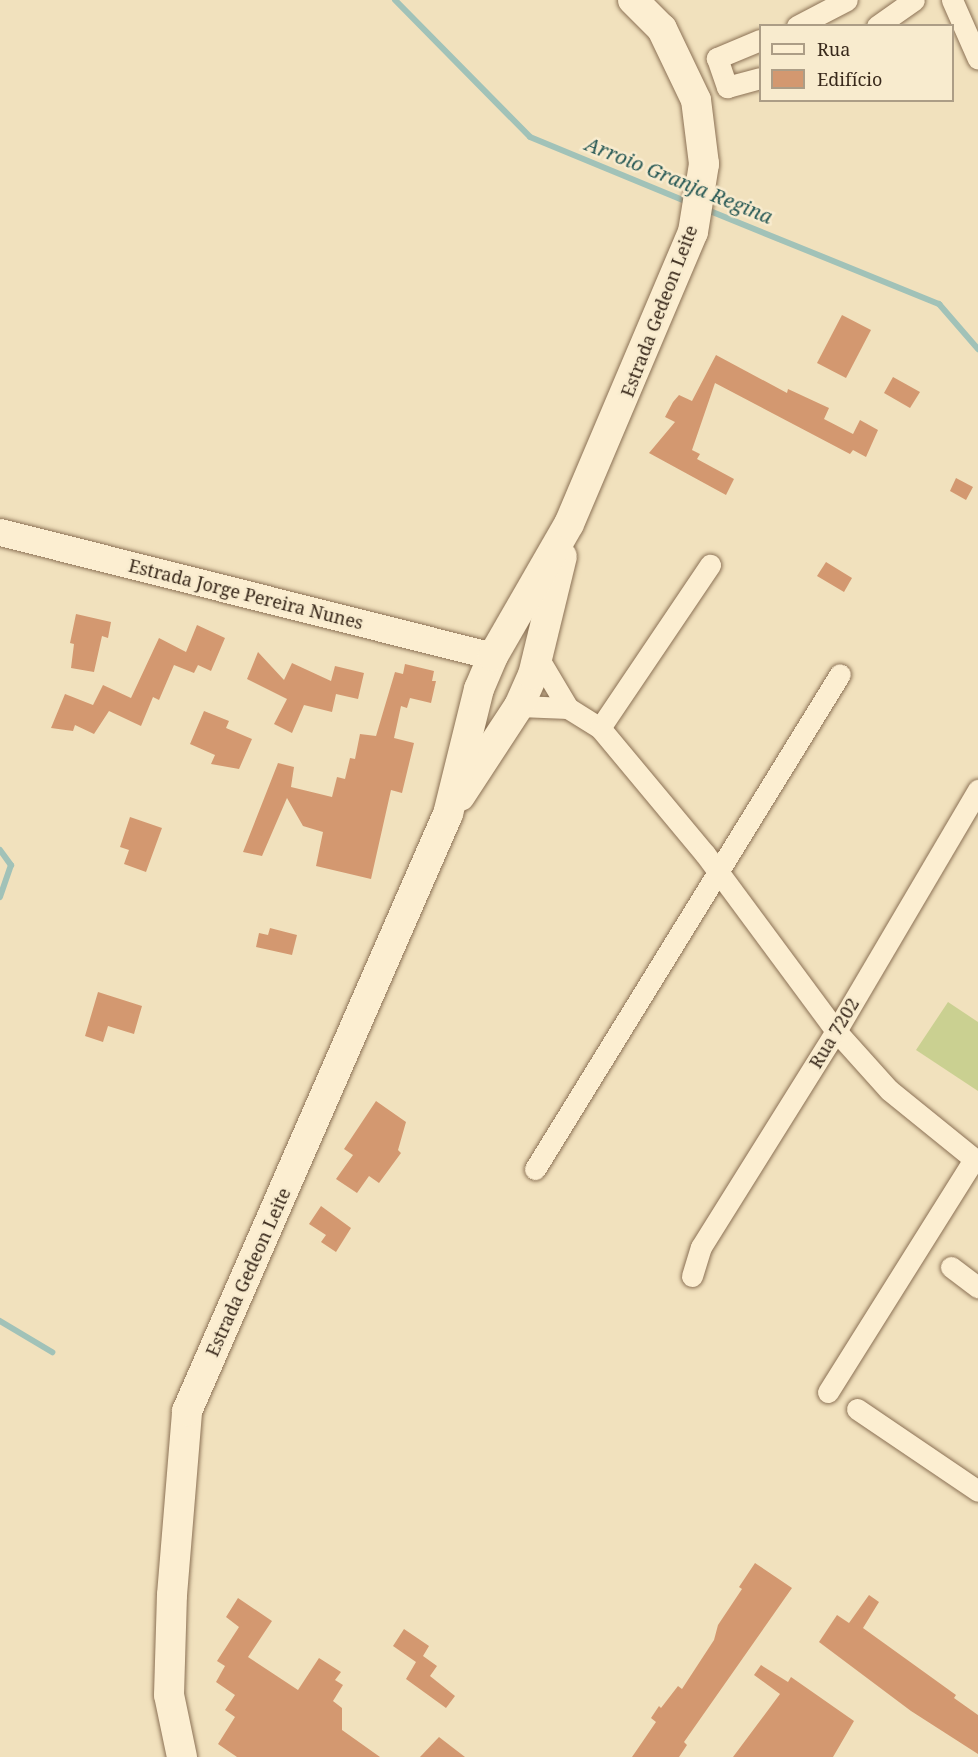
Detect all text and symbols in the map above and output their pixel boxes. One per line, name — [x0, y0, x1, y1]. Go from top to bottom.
legend — [759, 24, 954, 102]
text: Rua — [817, 37, 850, 61]
text: Edifício — [817, 67, 882, 91]
water label: Arroio Granja Regina — [582, 131, 776, 229]
street label: Estrada Gedeon Leite — [616, 222, 702, 400]
street label: Estrada Jorge Pereira Nunes — [127, 554, 365, 634]
street label: Rua 7202 — [805, 994, 863, 1072]
street label: Estrada Gedeon Leite — [201, 1184, 295, 1360]

